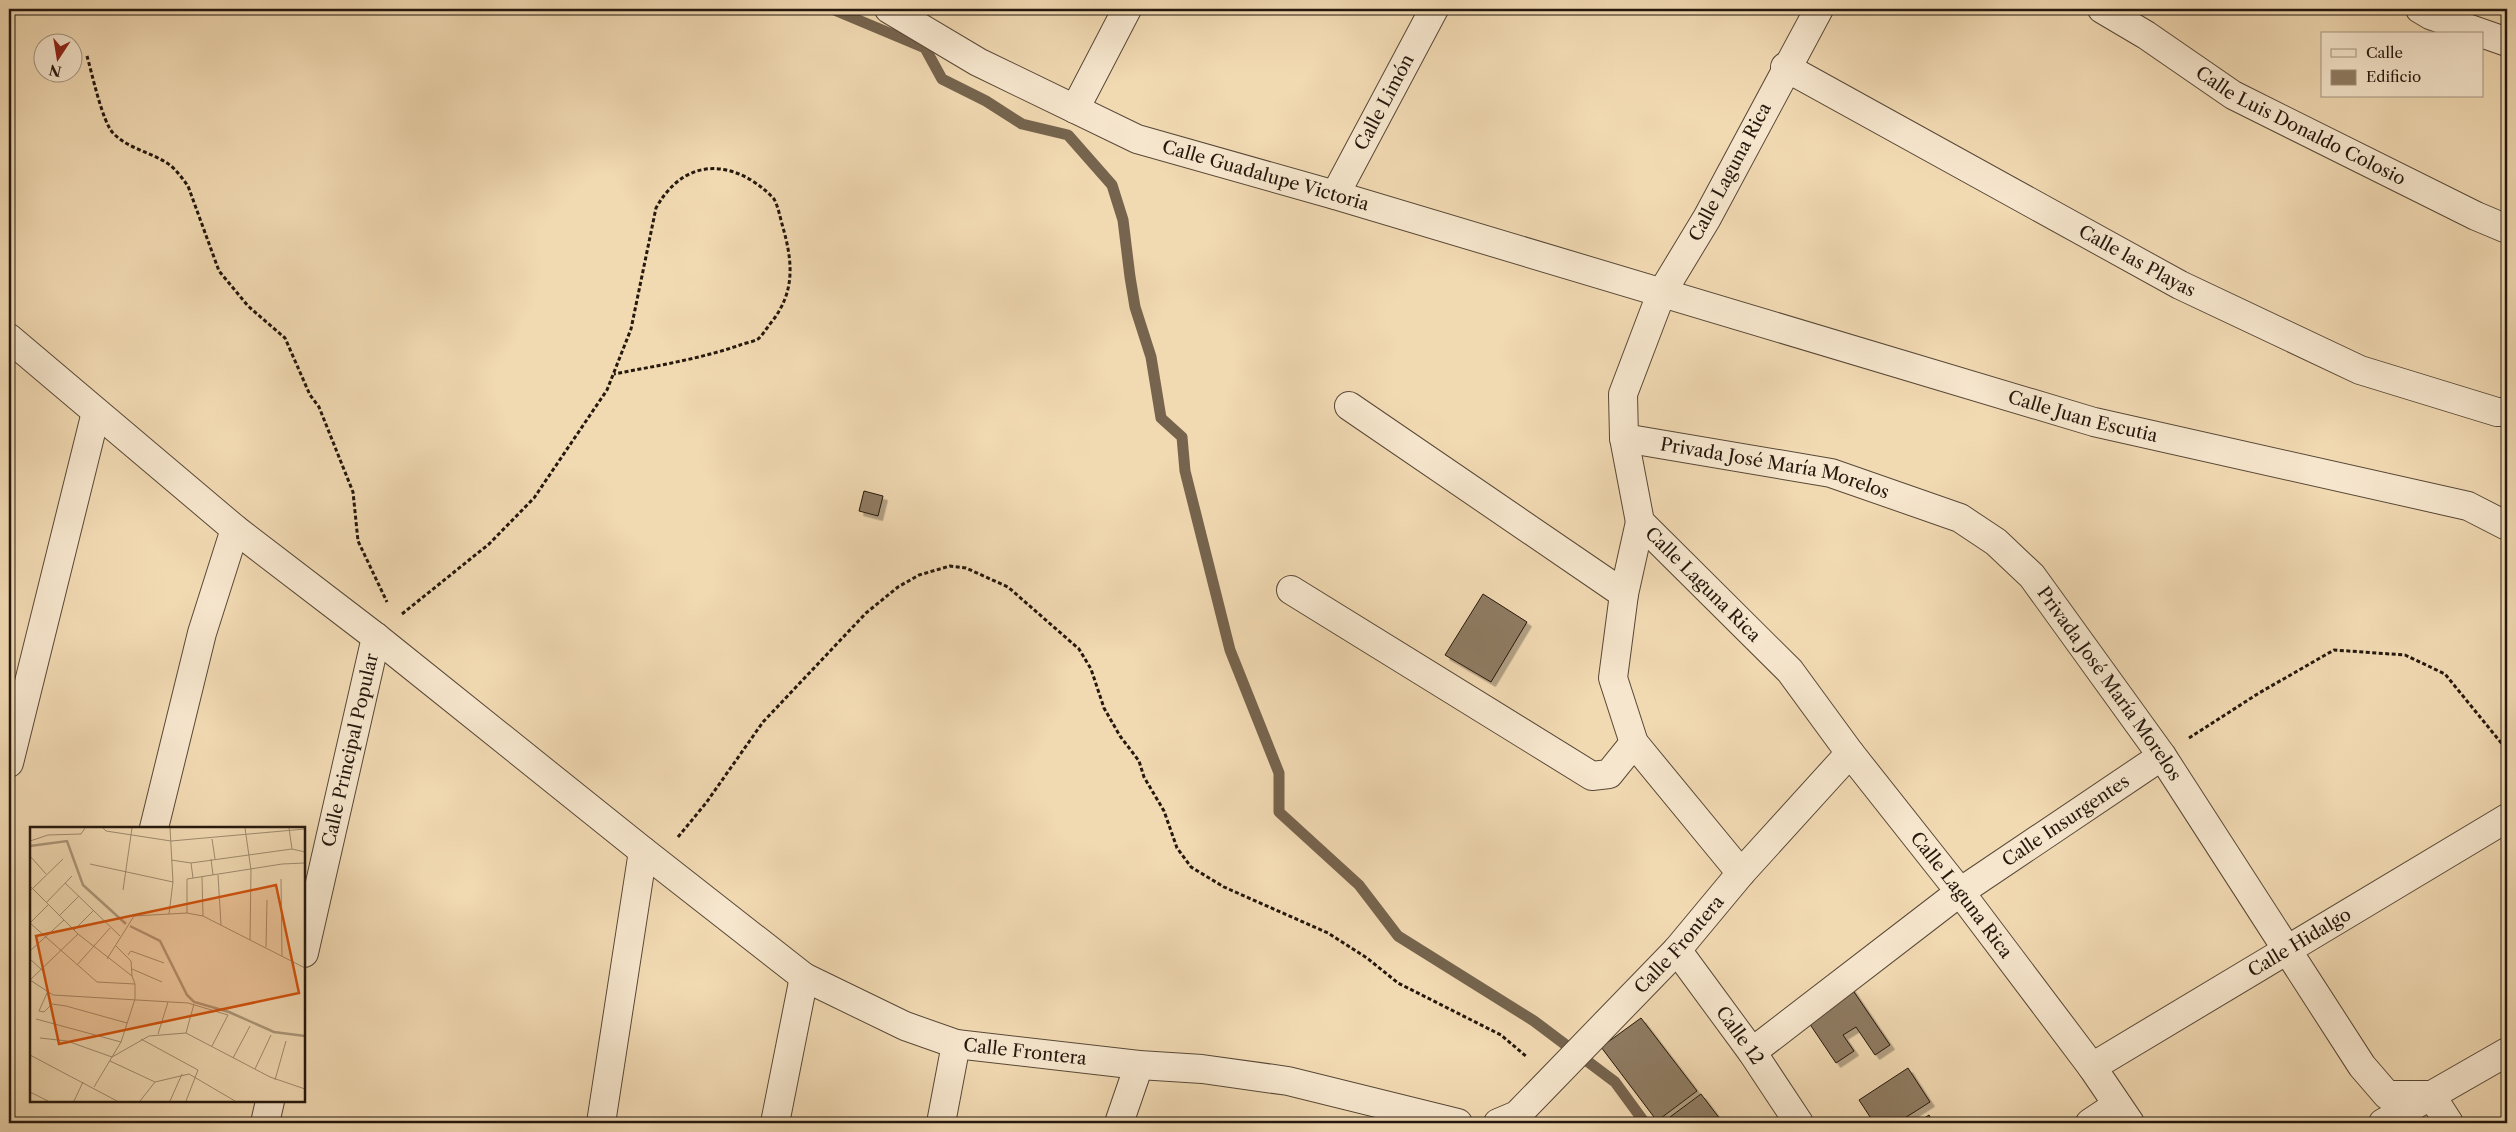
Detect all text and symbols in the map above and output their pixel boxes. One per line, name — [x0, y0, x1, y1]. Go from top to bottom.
north arrow — [32, 32, 82, 82]
legend — [2321, 32, 2484, 98]
text: Calle — [2366, 43, 2403, 62]
street label: Calle Limón — [1350, 51, 1419, 154]
text: N — [47, 61, 63, 81]
street label: Calle Luis Donaldo Colosio — [2191, 62, 2409, 190]
text: Edificio — [2366, 67, 2421, 86]
street label: Calle Laguna Rica — [1684, 99, 1776, 245]
street label: Calle Guadalupe Victoria — [1160, 136, 1372, 216]
street label: Calle las Playas — [2075, 220, 2199, 302]
street label: Calle Juan Escutia — [2005, 386, 2160, 447]
street label: Privada José María Morelos — [1659, 433, 1892, 503]
street label: Calle Laguna Rica — [1640, 522, 1766, 647]
street label: Privada José María Morelos — [2032, 582, 2186, 785]
street label: Calle Principal Popular — [317, 651, 383, 849]
street label: Calle Insurgentes — [1998, 770, 2134, 871]
inset map — [30, 827, 305, 1102]
street label: Calle Laguna Rica — [1906, 827, 2017, 963]
street label: Calle Frontera — [1630, 891, 1729, 998]
street label: Calle Hidalgo — [2244, 903, 2355, 982]
street label: Calle 12 — [1711, 1002, 1768, 1069]
street label: Calle Frontera — [962, 1034, 1088, 1070]

